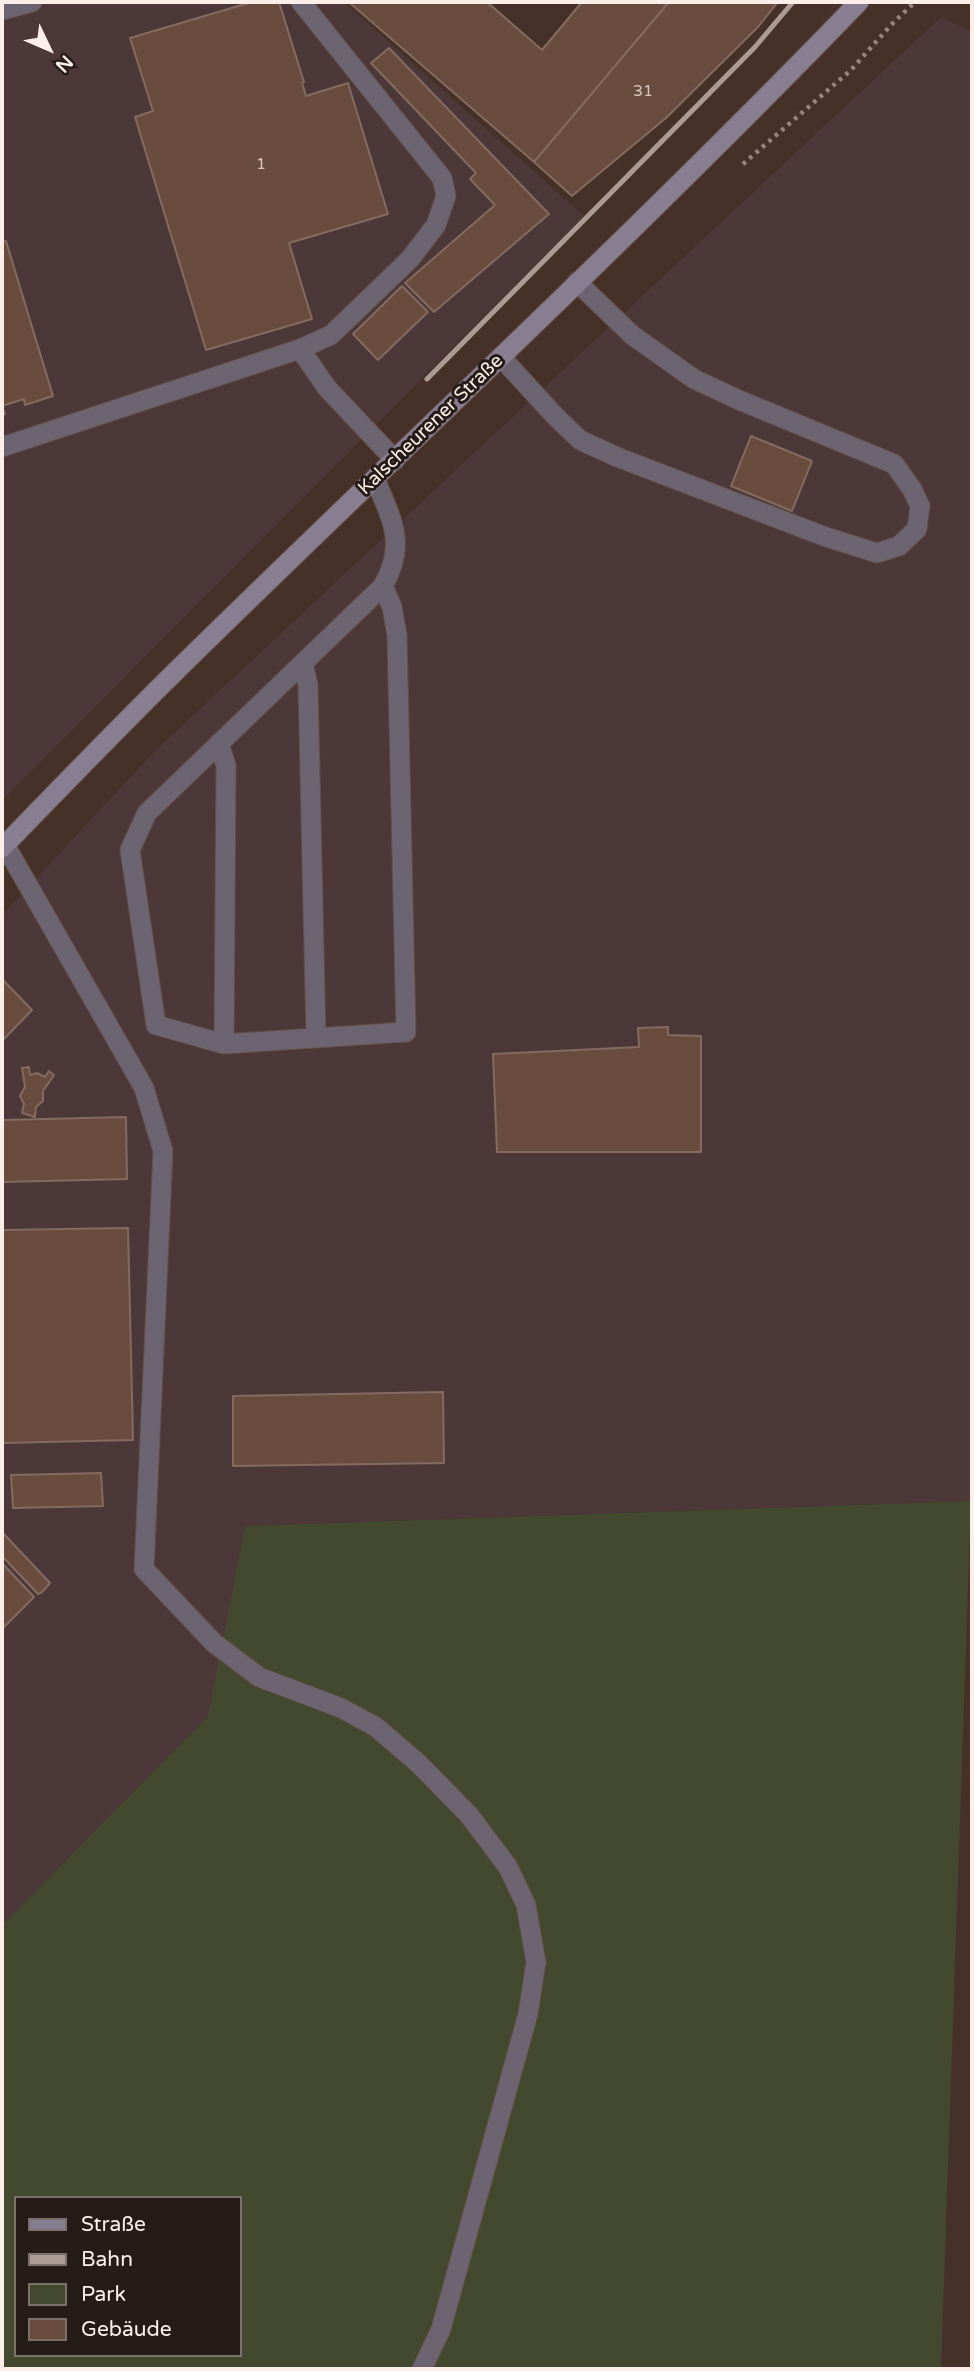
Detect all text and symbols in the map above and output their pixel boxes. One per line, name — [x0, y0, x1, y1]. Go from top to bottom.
north arrow — [14, 14, 84, 84]
text: N — [51, 50, 77, 77]
house number: 31 — [633, 82, 653, 102]
house number: 1 — [256, 155, 266, 175]
street label: Kalscheurener Straße — [354, 350, 508, 500]
legend — [14, 2196, 242, 2357]
text: Straße — [81, 2212, 146, 2237]
text: Bahn — [81, 2247, 133, 2272]
text: Park — [81, 2282, 126, 2307]
text: Gebäude — [81, 2317, 172, 2342]

